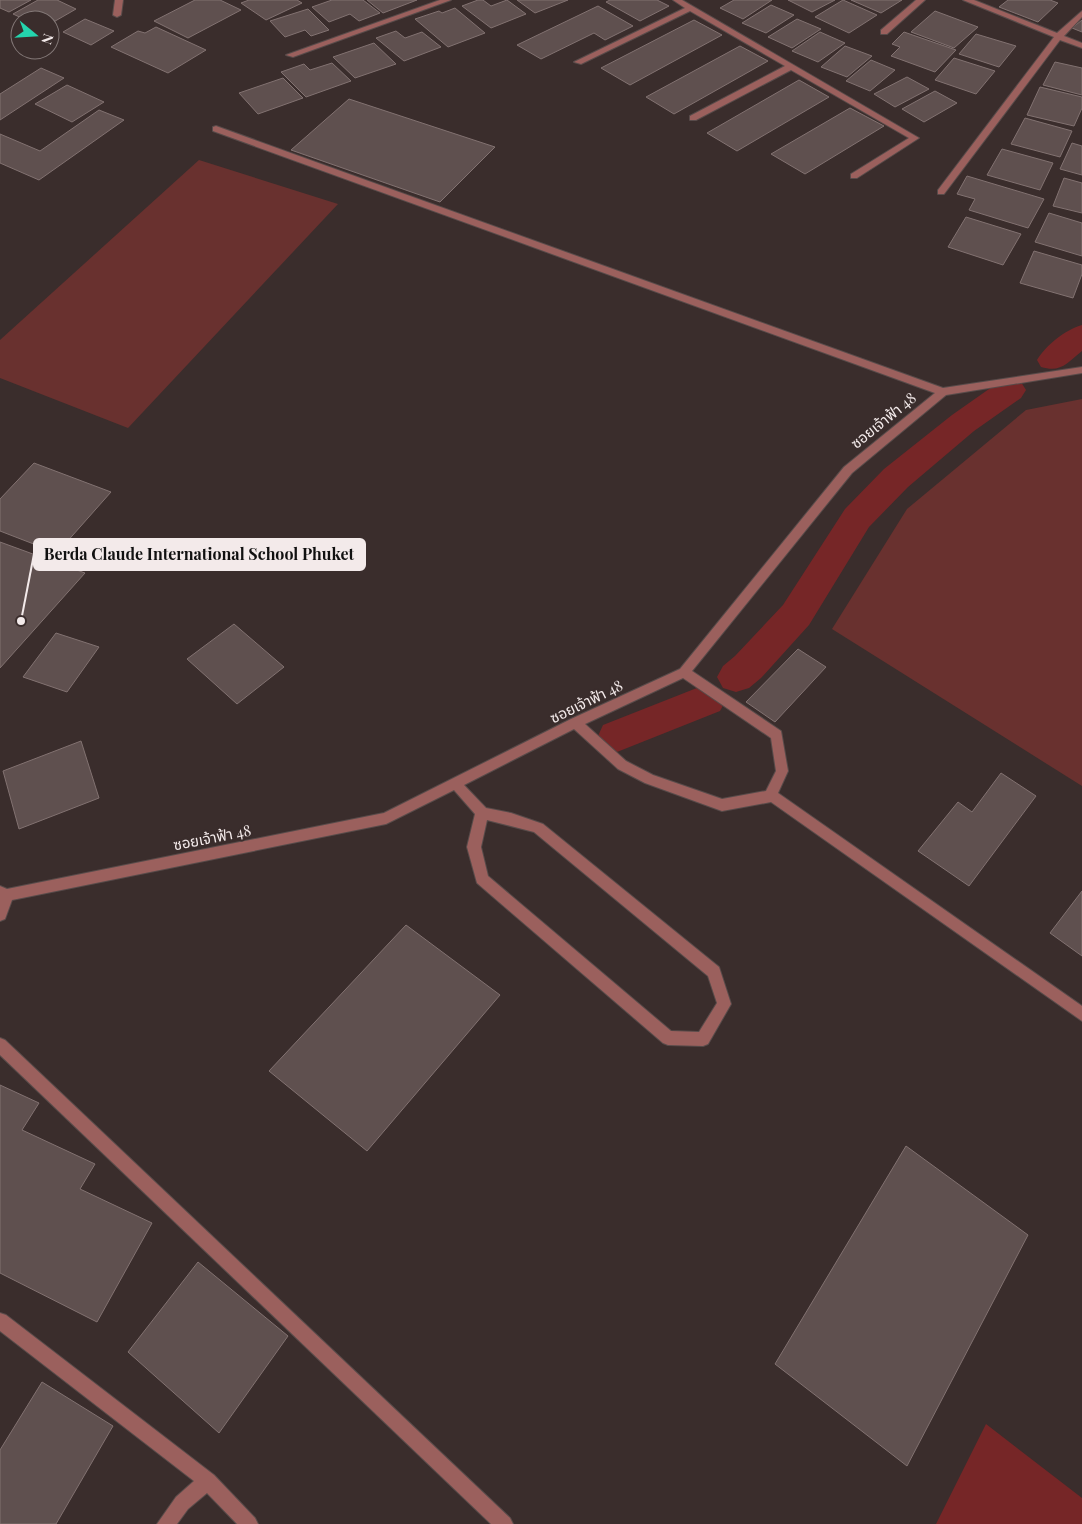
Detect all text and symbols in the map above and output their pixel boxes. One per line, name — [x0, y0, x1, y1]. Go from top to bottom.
north arrow — [10, 10, 60, 60]
text: N — [37, 31, 58, 47]
street label: ซอยเจ้าฟ้า 48 — [846, 387, 920, 453]
callout: Berda Claude International School Phuket — [34, 539, 365, 570]
text: Berda Claude International School Phuket — [44, 543, 355, 564]
street label: ซอยเจ้าฟ้า 48 — [546, 675, 626, 727]
street label: ซอยเจ้าฟ้า 48 — [171, 820, 253, 854]

